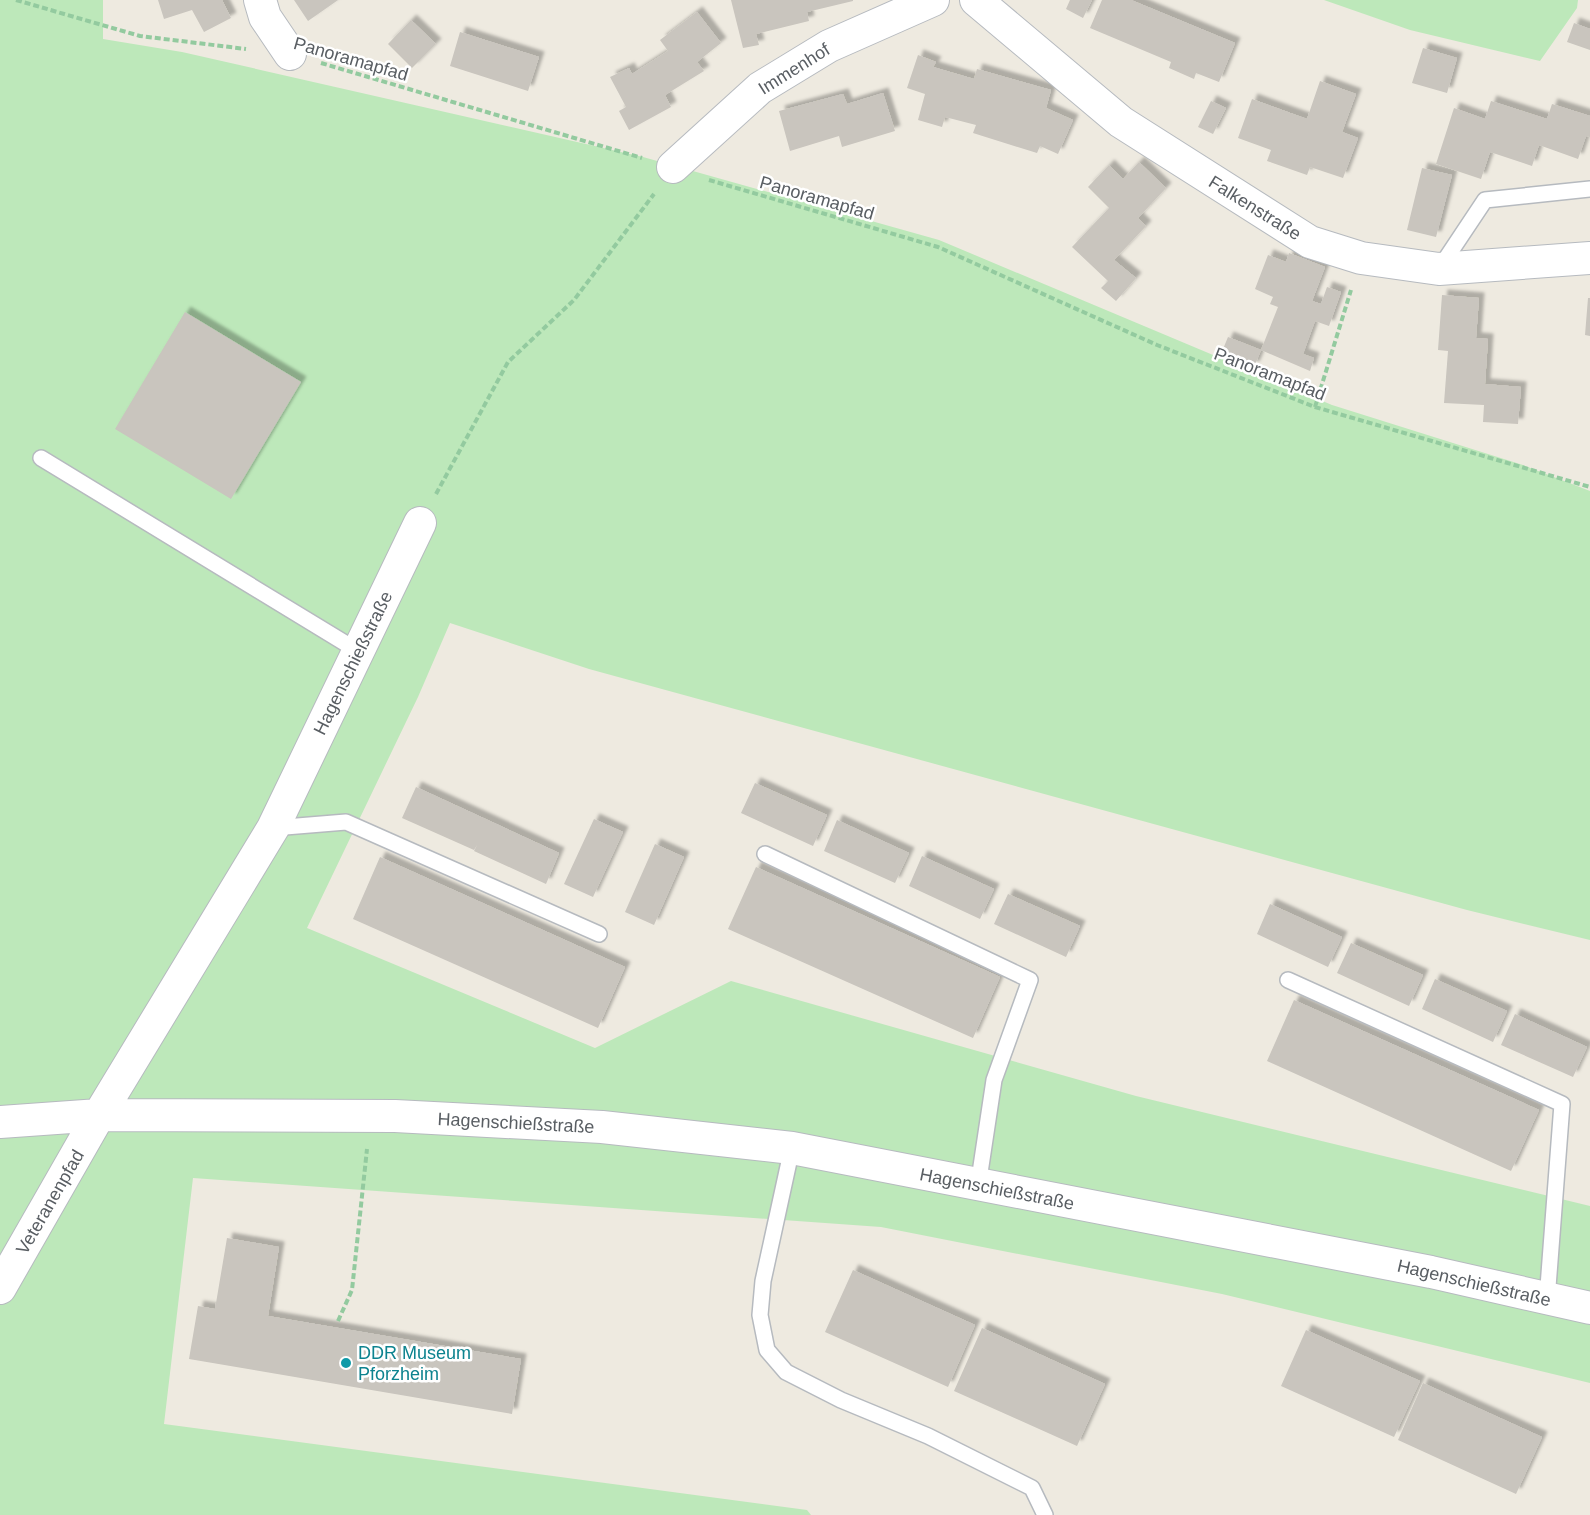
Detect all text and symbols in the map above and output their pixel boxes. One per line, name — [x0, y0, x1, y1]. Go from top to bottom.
street label: Panoramapfad — [291, 33, 411, 85]
street label: Immenhof — [755, 39, 834, 99]
street label: Panoramapfad — [757, 172, 877, 224]
street label: Falkenstraße — [1205, 172, 1305, 244]
street label: Panoramapfad — [1211, 344, 1329, 404]
street label: Hagenschießstraße — [310, 588, 396, 738]
street label: Hagenschießstraße — [437, 1109, 595, 1137]
street label: Veteranenpfad — [12, 1146, 88, 1258]
street label: Hagenschießstraße — [918, 1164, 1076, 1214]
street label: Hagenschießstraße — [1395, 1256, 1553, 1310]
place label: DDR Museum Pforzheim — [358, 1343, 471, 1384]
marker: DDR Museum Pforzheim — [339, 1356, 353, 1370]

